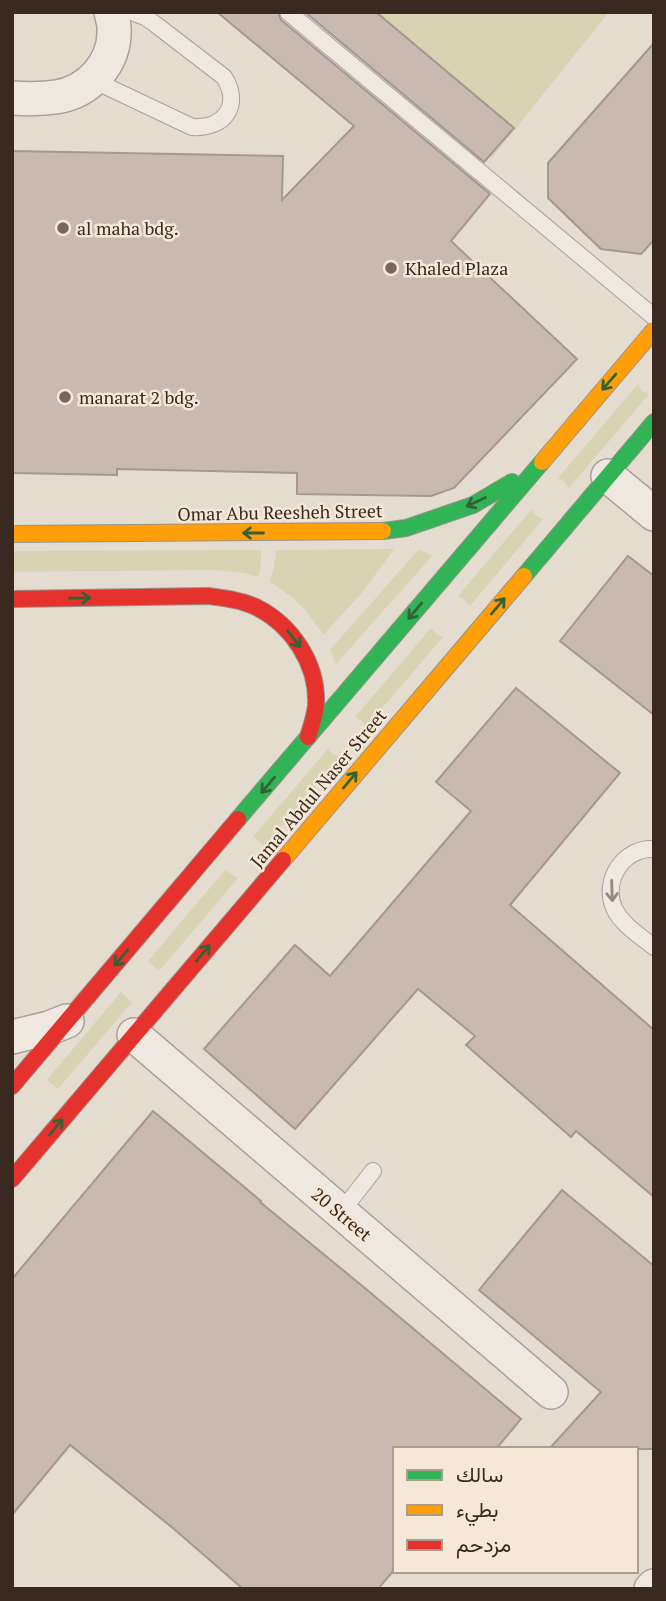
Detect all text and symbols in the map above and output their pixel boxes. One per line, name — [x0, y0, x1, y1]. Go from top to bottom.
place label: al maha bdg. — [77, 216, 179, 240]
marker: al maha bdg. — [55, 220, 71, 236]
place label: Khaled Plaza — [405, 256, 508, 280]
marker: Khaled Plaza — [383, 260, 399, 276]
one-way arrow — [601, 372, 617, 390]
place label: manarat 2 bdg. — [79, 385, 199, 409]
marker: manarat 2 bdg. — [57, 389, 73, 405]
one-way arrow — [466, 496, 487, 510]
street label: Omar Abu Reesheh Street — [177, 498, 383, 526]
one-way arrow — [242, 526, 265, 540]
one-way arrow — [69, 592, 92, 605]
one-way arrow — [490, 597, 506, 615]
one-way arrow — [407, 602, 423, 620]
one-way arrow — [287, 630, 302, 648]
street label: Jamal Abdul Naser Street — [245, 703, 392, 872]
one-way arrow — [343, 771, 358, 789]
one-way arrow — [260, 775, 276, 793]
one-way arrow — [606, 879, 619, 902]
one-way arrow — [195, 944, 211, 962]
one-way arrow — [113, 949, 128, 967]
one-way arrow — [48, 1118, 64, 1136]
street label: 20 Street — [307, 1182, 377, 1246]
legend — [393, 1447, 638, 1573]
text: سالك — [456, 1460, 503, 1488]
text: بطيء — [456, 1495, 499, 1527]
text: مزدحم — [456, 1530, 511, 1559]

